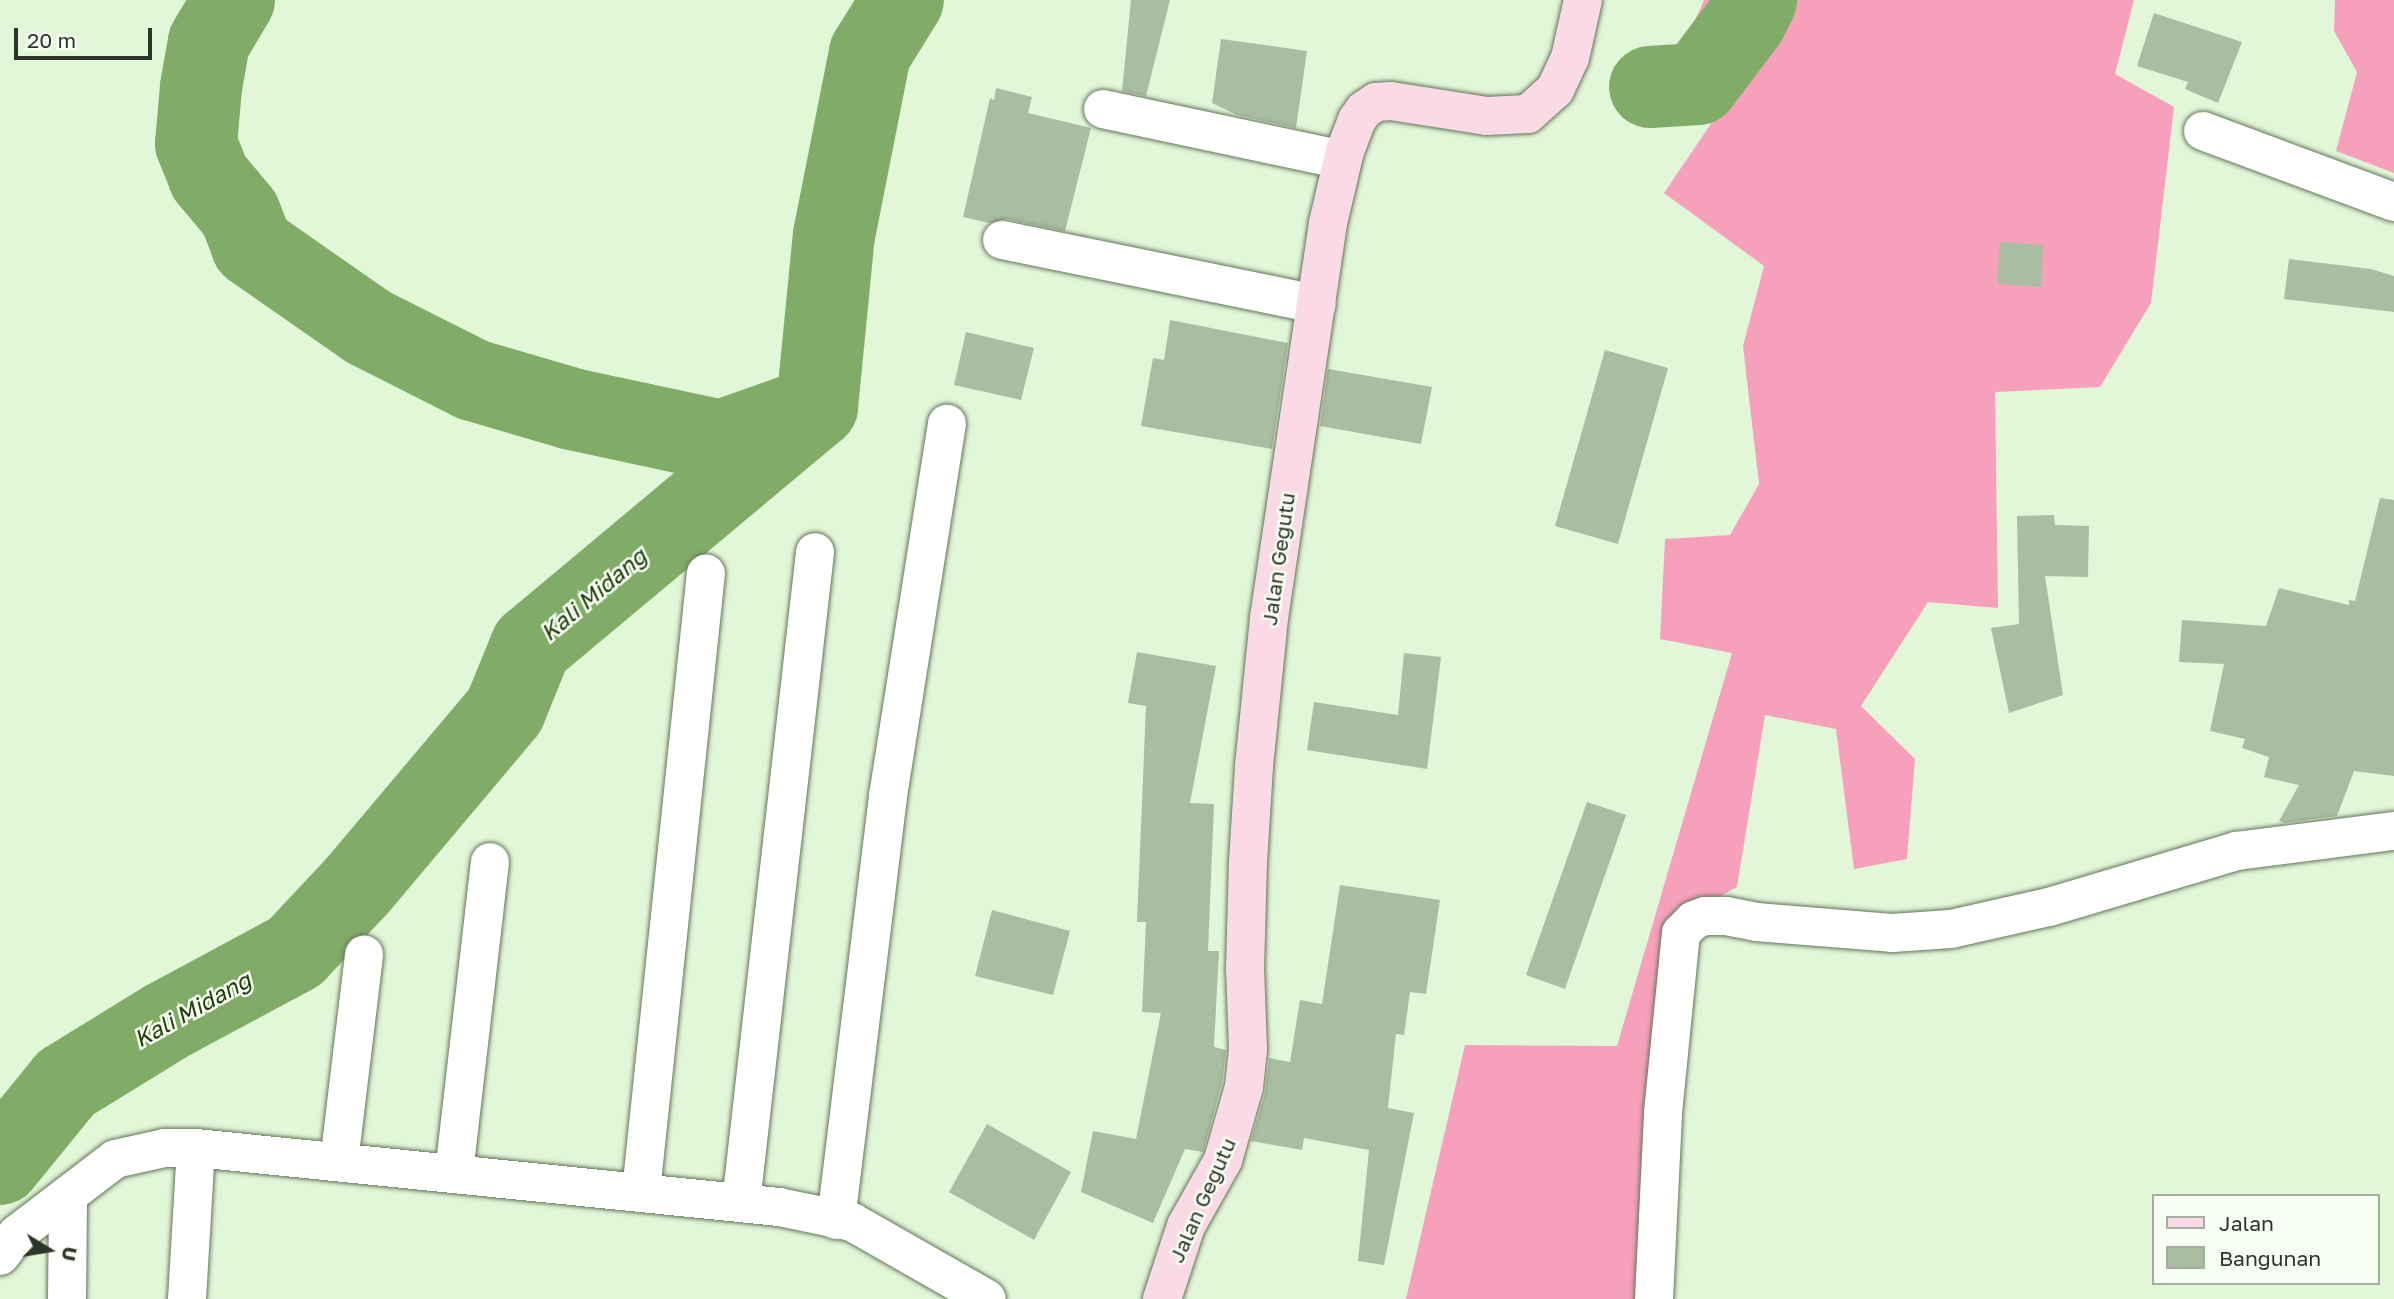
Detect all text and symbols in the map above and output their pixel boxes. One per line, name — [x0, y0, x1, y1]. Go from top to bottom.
scale bar — [18, 14, 156, 58]
text: 20 m — [27, 27, 76, 53]
street label: Jalan Gegutu — [1256, 491, 1300, 627]
water label: Kali Midang — [535, 542, 651, 646]
water label: Kali Midang — [129, 966, 255, 1052]
street label: Jalan Gegutu — [1163, 1134, 1241, 1266]
legend — [2152, 1194, 2380, 1285]
text: Jalan — [2219, 1210, 2274, 1236]
north arrow — [14, 1215, 84, 1285]
text: U — [57, 1245, 83, 1263]
text: Bangunan — [2219, 1245, 2321, 1271]

